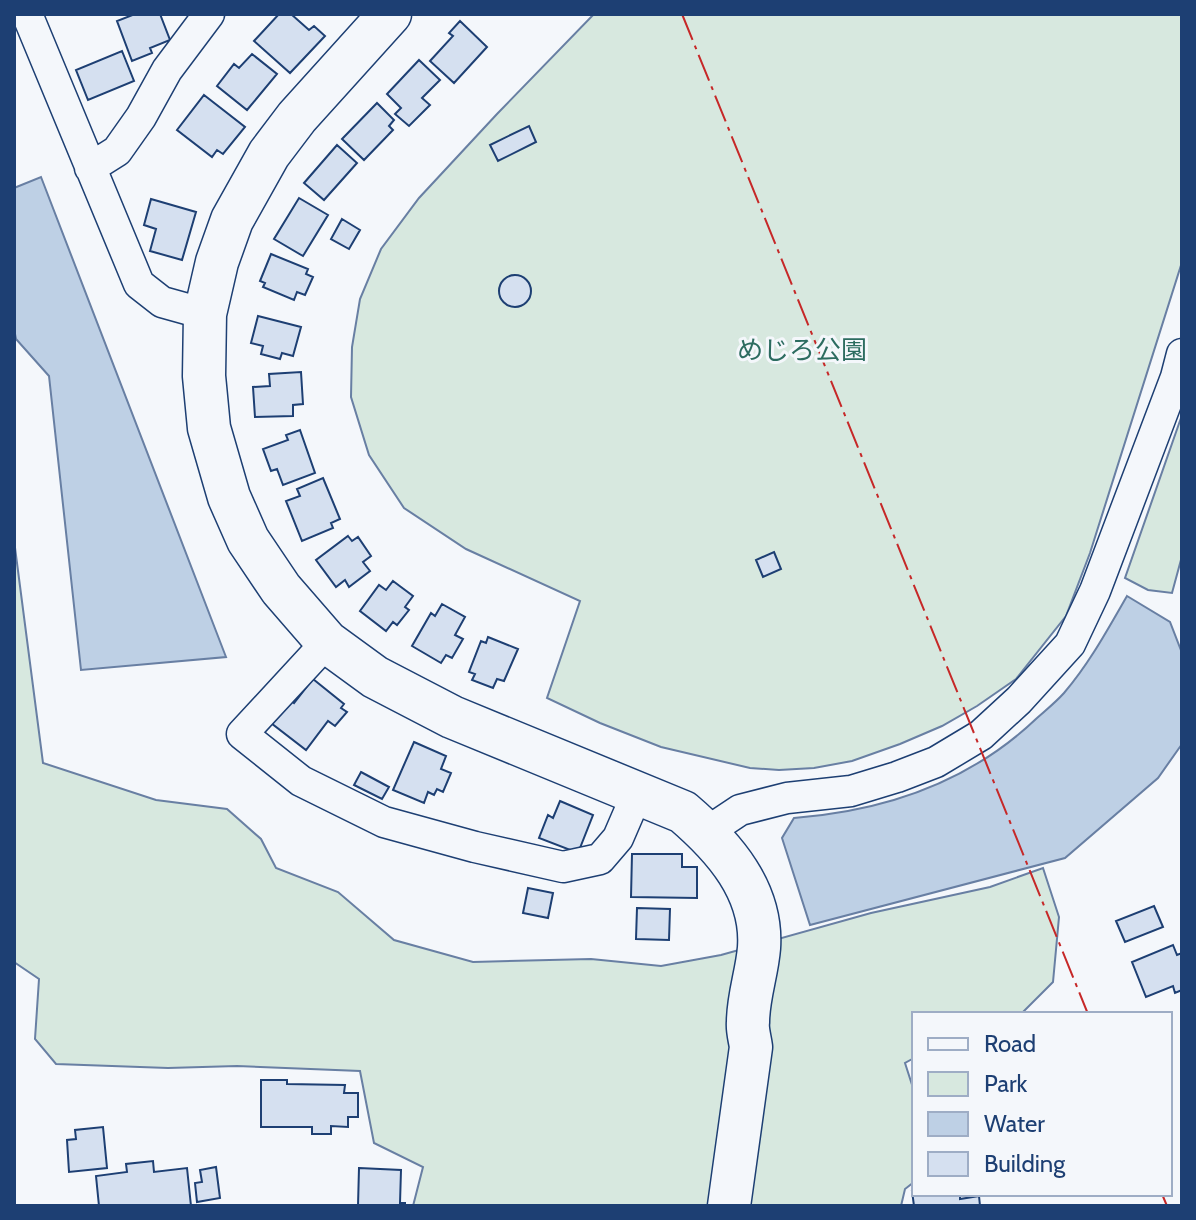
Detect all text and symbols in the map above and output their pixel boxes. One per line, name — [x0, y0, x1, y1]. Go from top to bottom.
park label: めじろ公園 — [737, 334, 867, 366]
legend — [912, 1012, 1172, 1196]
text: Road — [984, 1029, 1036, 1058]
text: Park — [984, 1069, 1027, 1098]
text: Water — [984, 1109, 1045, 1138]
text: Building — [984, 1149, 1066, 1178]

